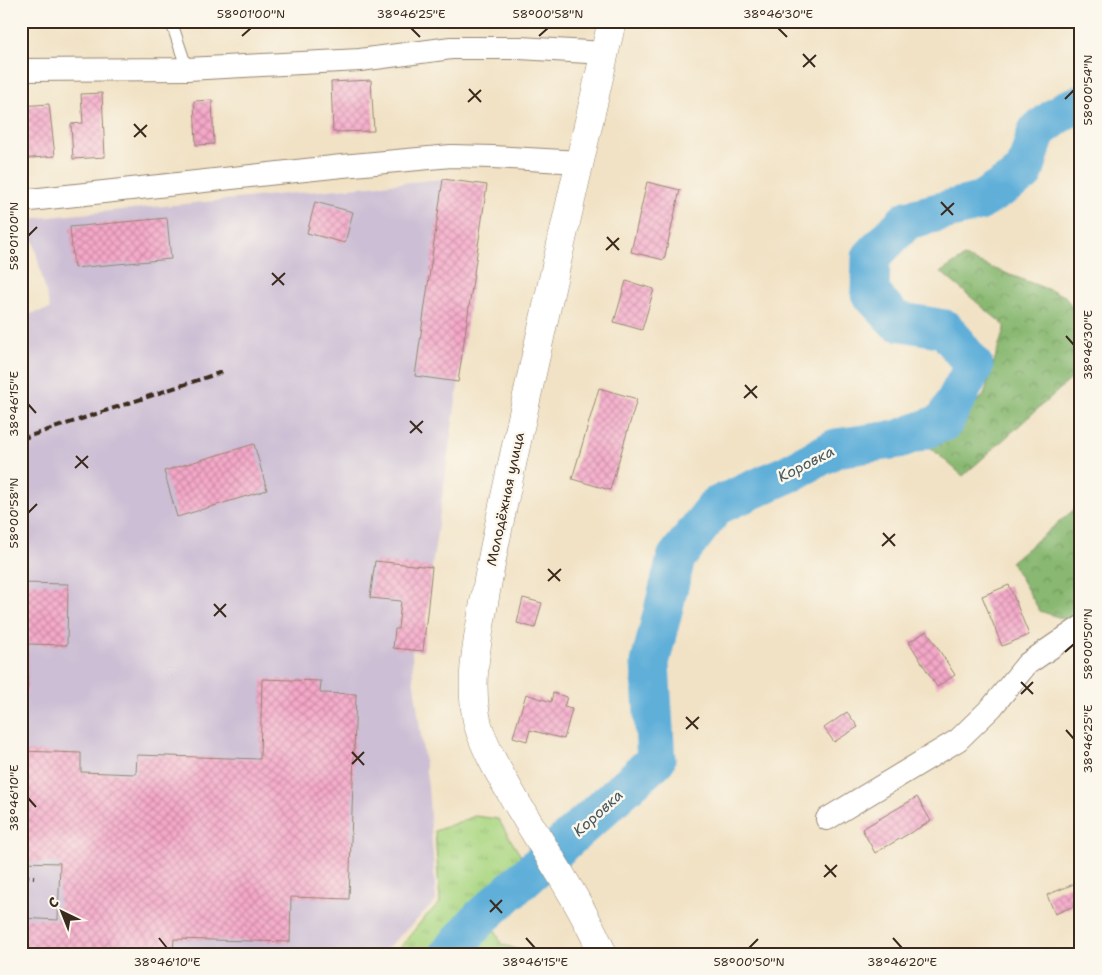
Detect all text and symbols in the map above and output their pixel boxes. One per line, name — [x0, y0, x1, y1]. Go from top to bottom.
text: 58°01'00"N — [217, 6, 285, 22]
text: 38°46'25"E — [377, 6, 445, 22]
text: 58°00'58"N — [513, 6, 583, 22]
text: 38°46'30"E — [743, 6, 813, 22]
text: 58°00'54"N — [1080, 55, 1096, 125]
text: 58°01'00"N — [6, 202, 22, 270]
text: 38°46'30"E — [1080, 310, 1096, 380]
text: 38°46'15"E — [6, 371, 22, 437]
street label: Молодёжная улица — [482, 430, 528, 568]
water label: Коровка — [774, 441, 838, 487]
text: 58°00'58"N — [6, 478, 22, 548]
text: 58°00'50"N — [1080, 608, 1096, 680]
text: 38°46'25"E — [1080, 705, 1096, 773]
text: 38°46'10"E — [6, 764, 22, 832]
water label: Коровка — [569, 785, 627, 841]
north arrow — [38, 888, 88, 938]
text: С — [44, 893, 62, 912]
text: 38°46'10"E — [133, 954, 201, 970]
text: 38°46'15"E — [502, 954, 568, 970]
text: 58°00'50"N — [713, 954, 785, 970]
text: 38°46'20"E — [867, 954, 937, 970]

